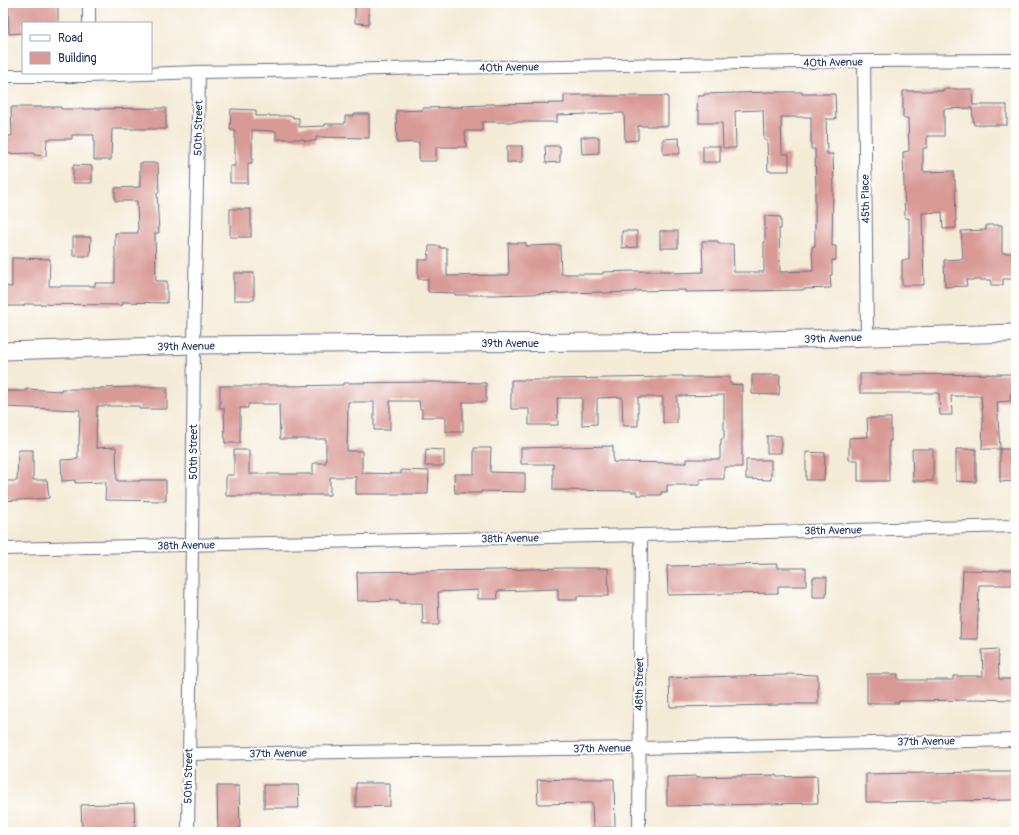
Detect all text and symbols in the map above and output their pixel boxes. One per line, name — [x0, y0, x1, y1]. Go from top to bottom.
legend — [22, 22, 152, 74]
text: Road — [58, 31, 83, 46]
text: Building — [58, 51, 97, 66]
street label: 40th Avenue — [803, 55, 864, 70]
street label: 40th Avenue — [479, 60, 540, 75]
street label: 50th Street — [192, 100, 205, 156]
street label: 45th Place — [859, 174, 872, 224]
street label: 39th Avenue — [804, 331, 863, 346]
street label: 39th Avenue — [481, 337, 539, 350]
street label: 39th Avenue — [157, 339, 215, 354]
street label: 50th Street — [187, 424, 200, 480]
street label: 38th Avenue — [804, 523, 862, 538]
street label: 38th Avenue — [481, 531, 539, 546]
street label: 38th Avenue — [157, 538, 215, 553]
street label: 48th Street — [633, 656, 646, 711]
street label: 37th Avenue — [897, 734, 956, 749]
street label: 37th Avenue — [573, 741, 632, 756]
street label: 37th Avenue — [249, 746, 308, 761]
street label: 50th Street — [182, 748, 195, 804]

